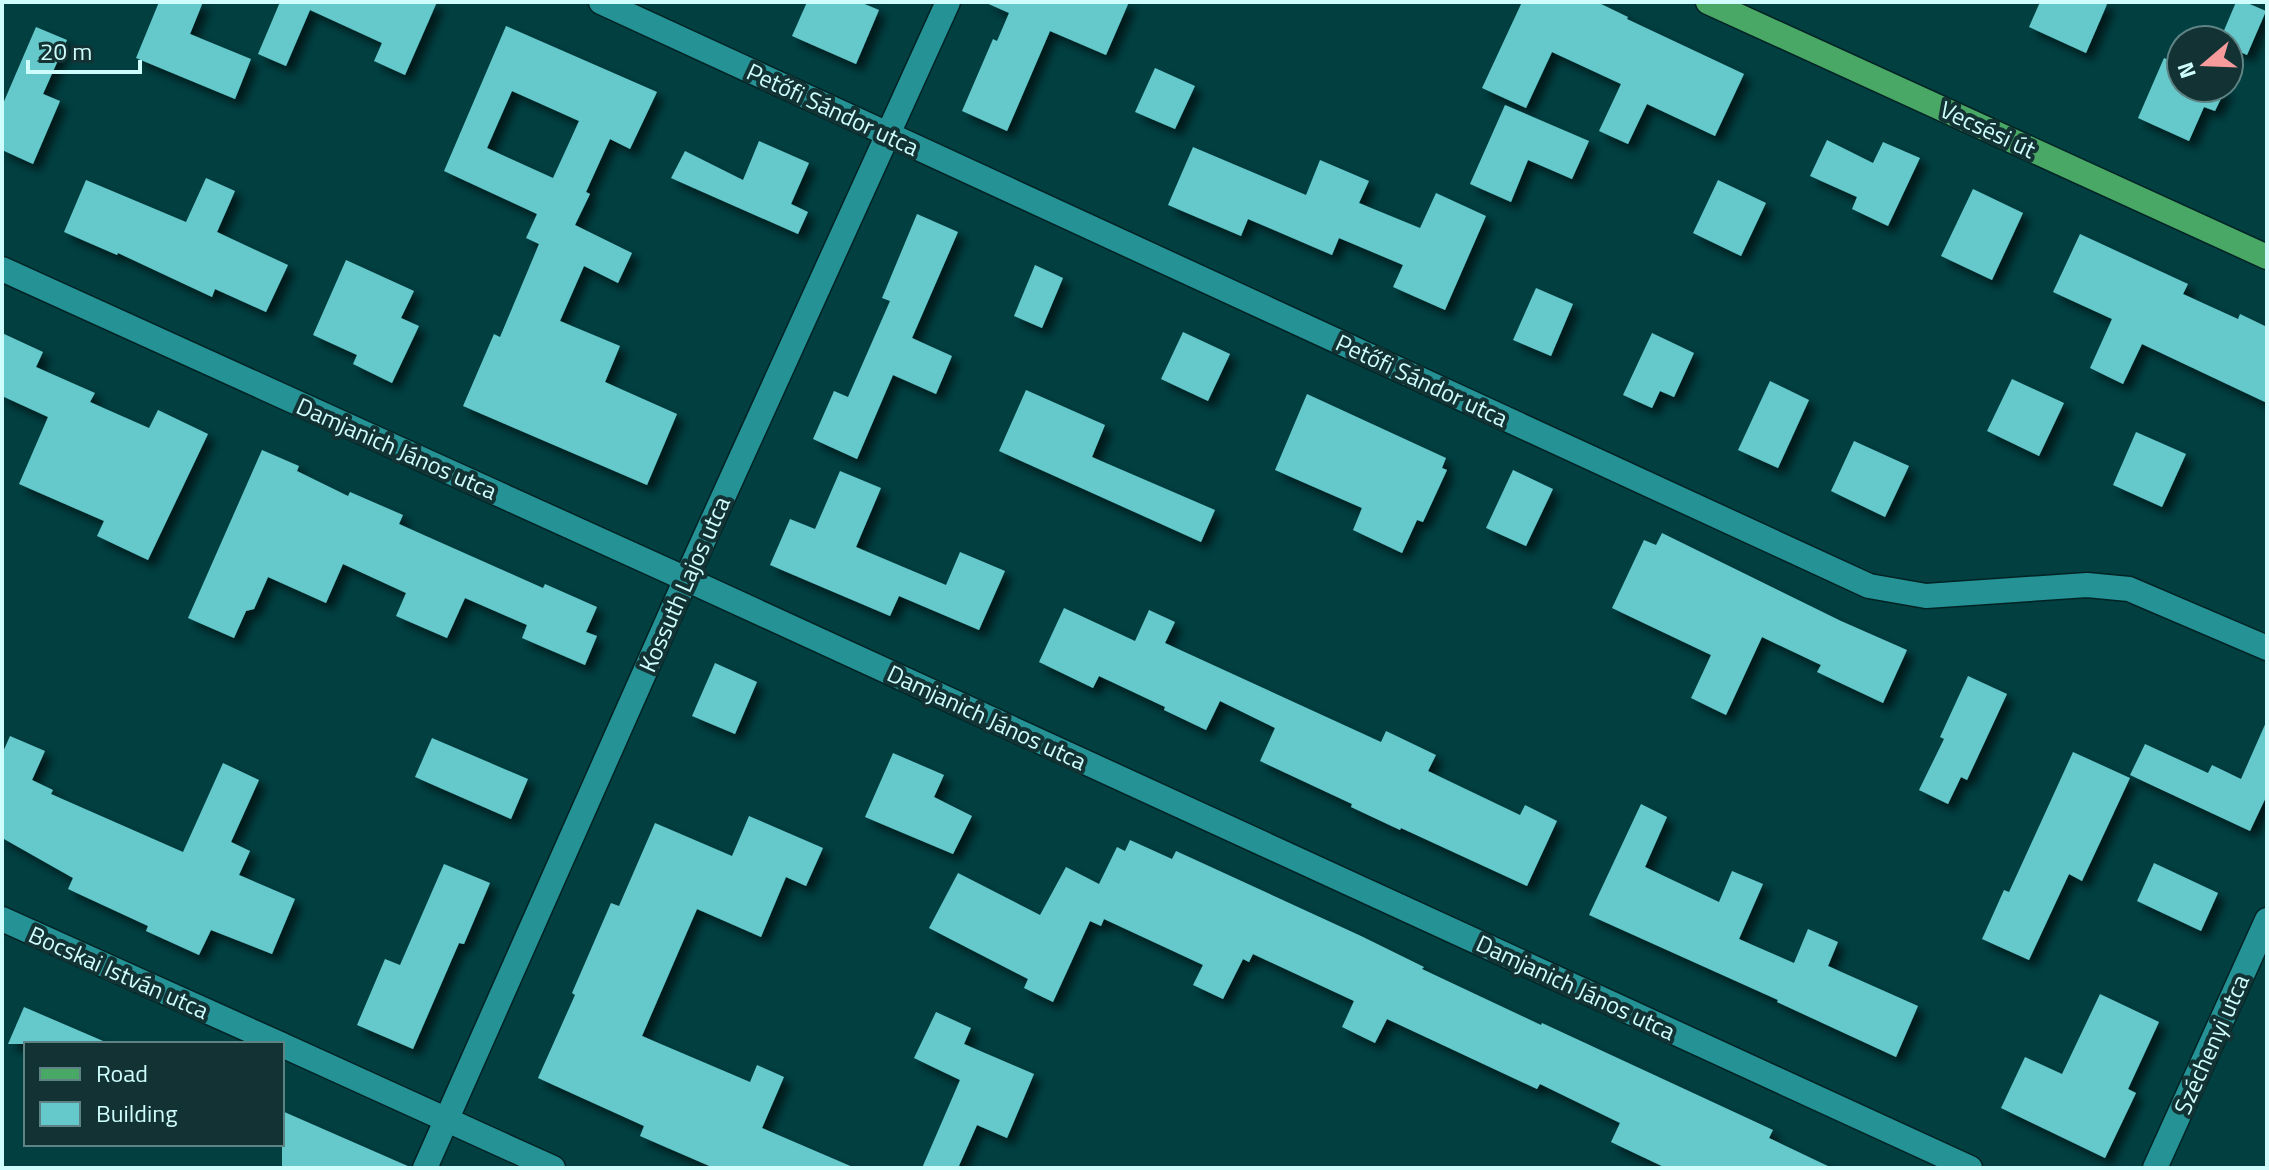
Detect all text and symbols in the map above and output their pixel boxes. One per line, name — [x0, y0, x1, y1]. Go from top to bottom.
scale bar — [28, 24, 140, 74]
north arrow — [2165, 24, 2245, 104]
text: 20 m — [40, 33, 92, 69]
street label: Petőfi Sándor utca — [741, 53, 925, 165]
text: N — [2168, 58, 2205, 83]
street label: Vecsési út — [1934, 91, 2042, 167]
street label: Petőfi Sándor utca — [1330, 324, 1514, 436]
street label: Damjanich János utca — [291, 388, 503, 508]
street label: Kossuth Lajos utca — [629, 490, 739, 678]
street label: Damjanich János utca — [881, 655, 1093, 779]
street label: Bocskai István utca — [23, 916, 215, 1028]
street label: Damjanich János utca — [1470, 925, 1682, 1049]
street label: Széchenyi utca — [2164, 968, 2258, 1120]
legend — [24, 1042, 284, 1146]
text: Road — [96, 1055, 148, 1091]
text: Building — [96, 1095, 178, 1131]

